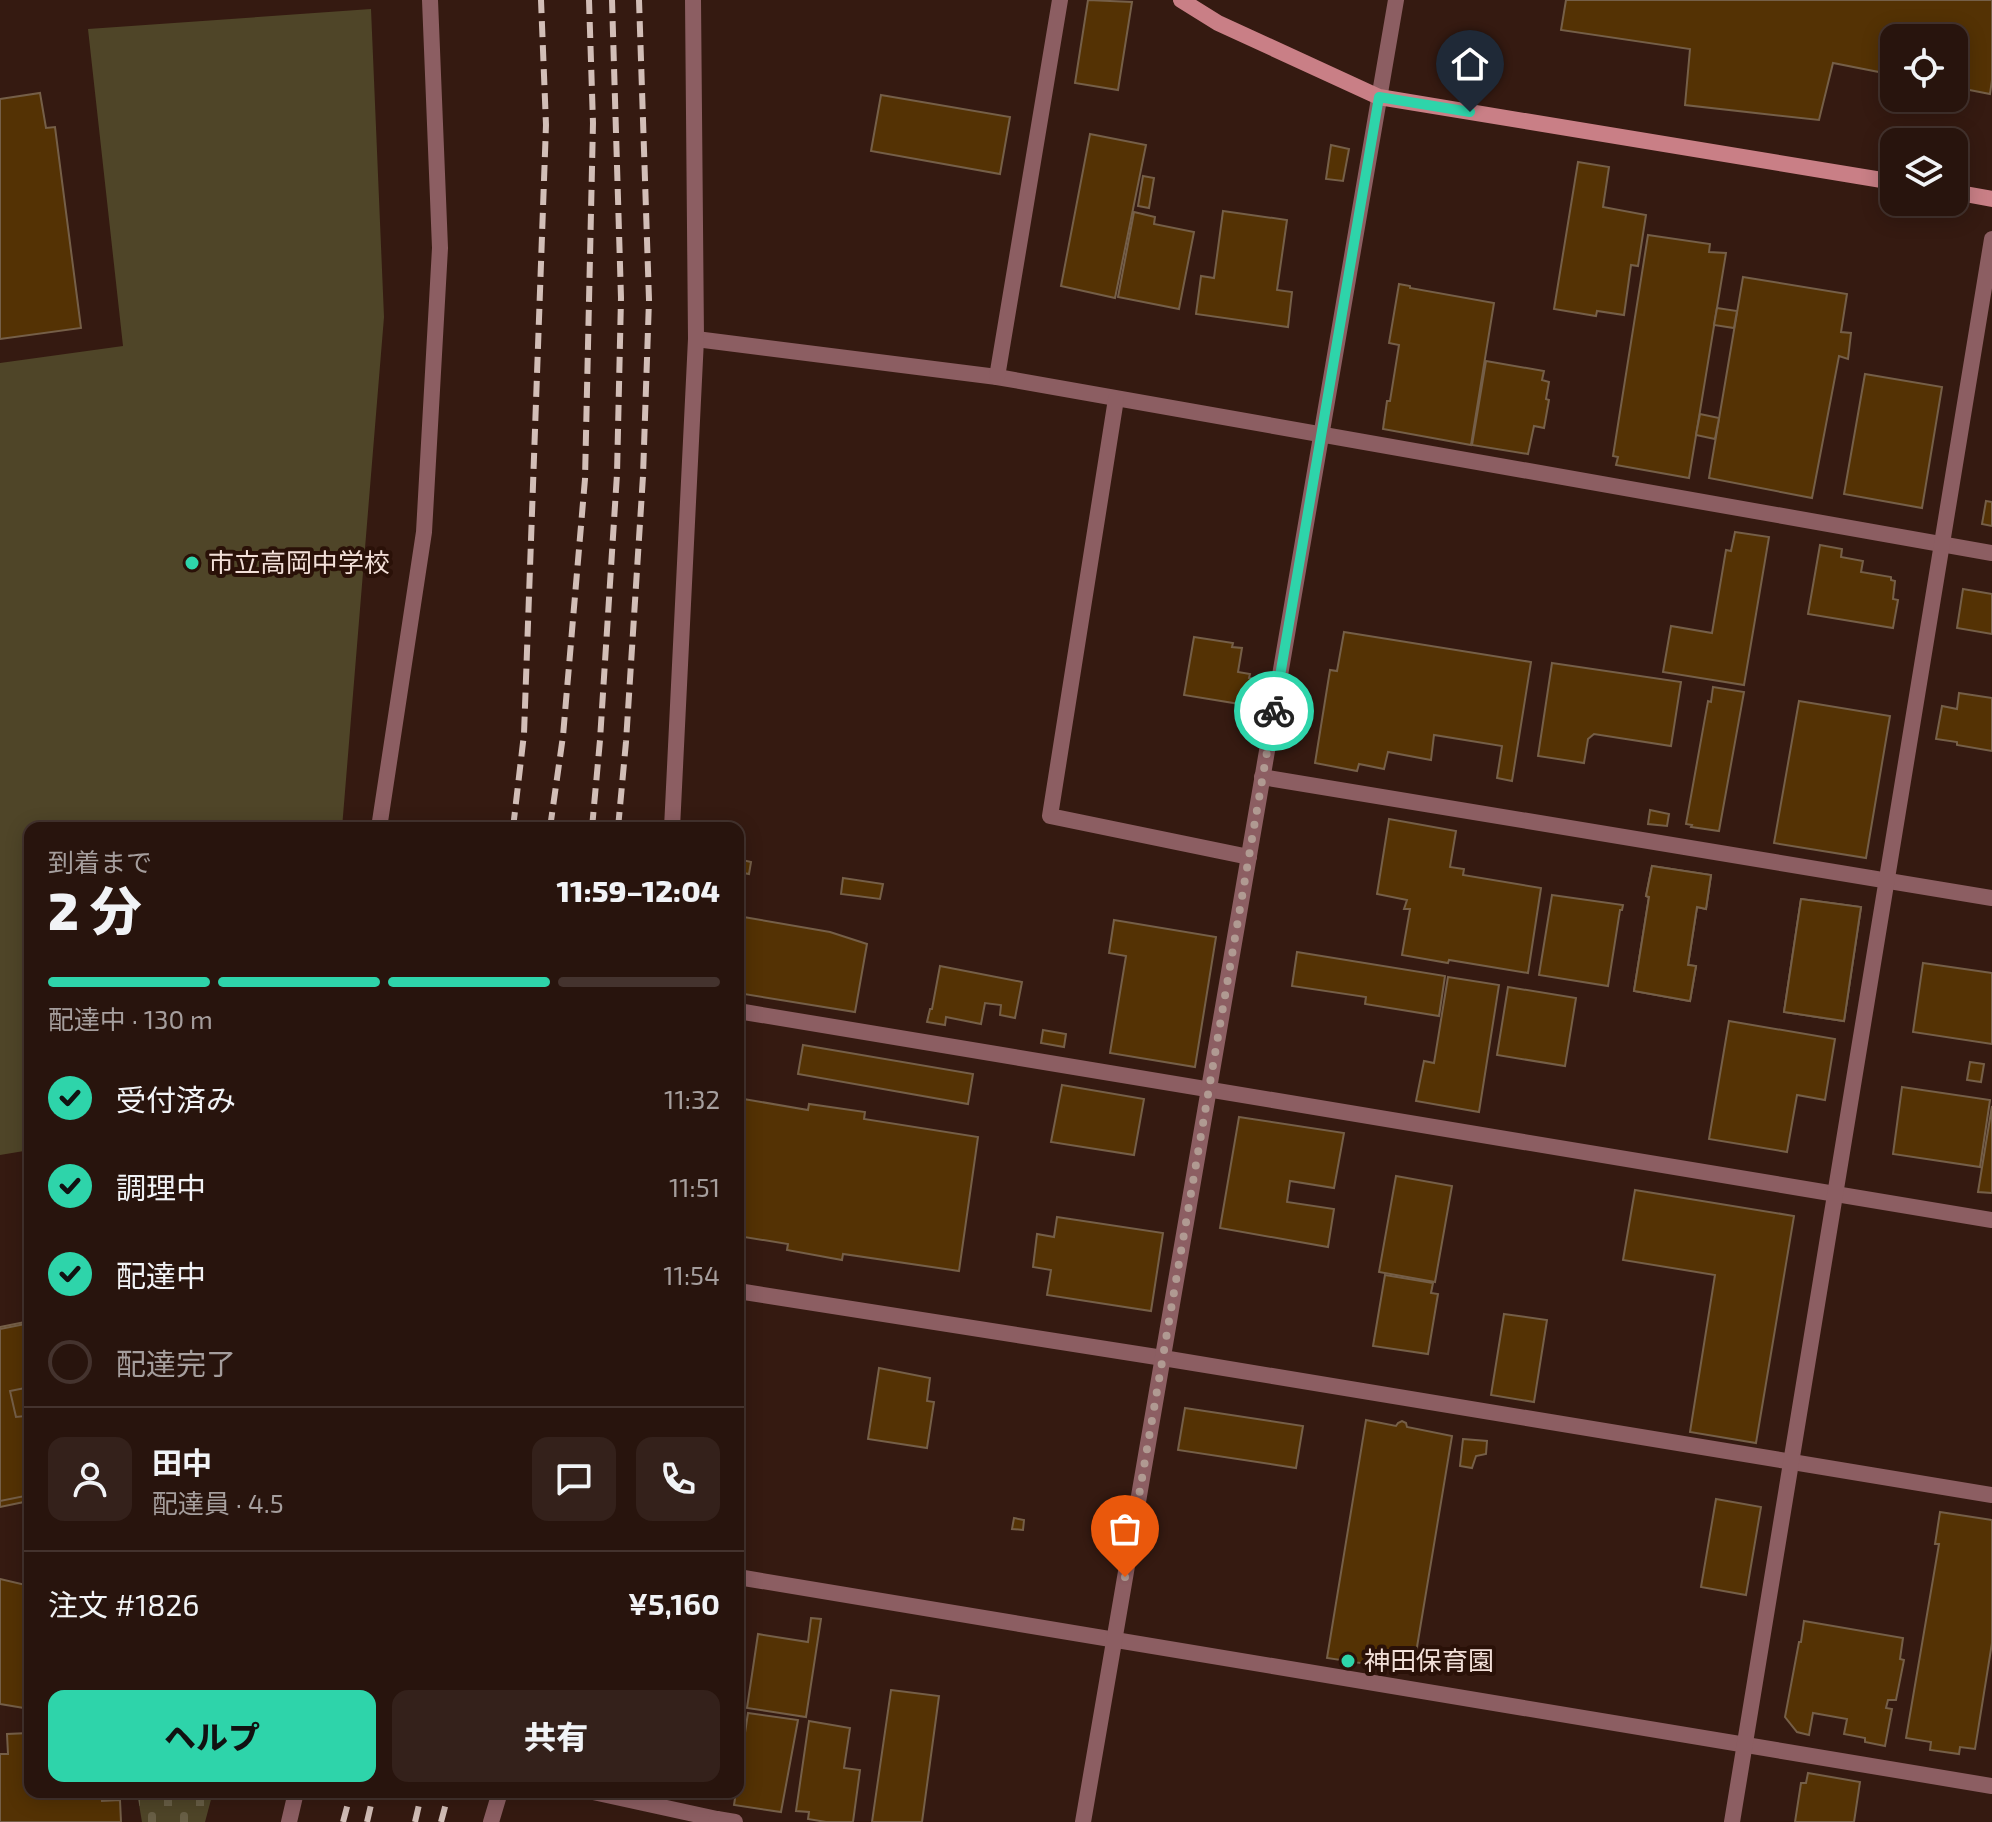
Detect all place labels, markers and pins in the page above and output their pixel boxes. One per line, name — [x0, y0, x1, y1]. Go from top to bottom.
pin — [1436, 30, 1504, 112]
place label: 市立高岡中学校 — [208, 546, 390, 577]
marker: 市立高岡中学校 — [183, 554, 201, 572]
pin — [1091, 1495, 1159, 1577]
place label: 神田保育園 — [1364, 1644, 1494, 1675]
marker: 神田保育園 — [1339, 1652, 1357, 1670]

